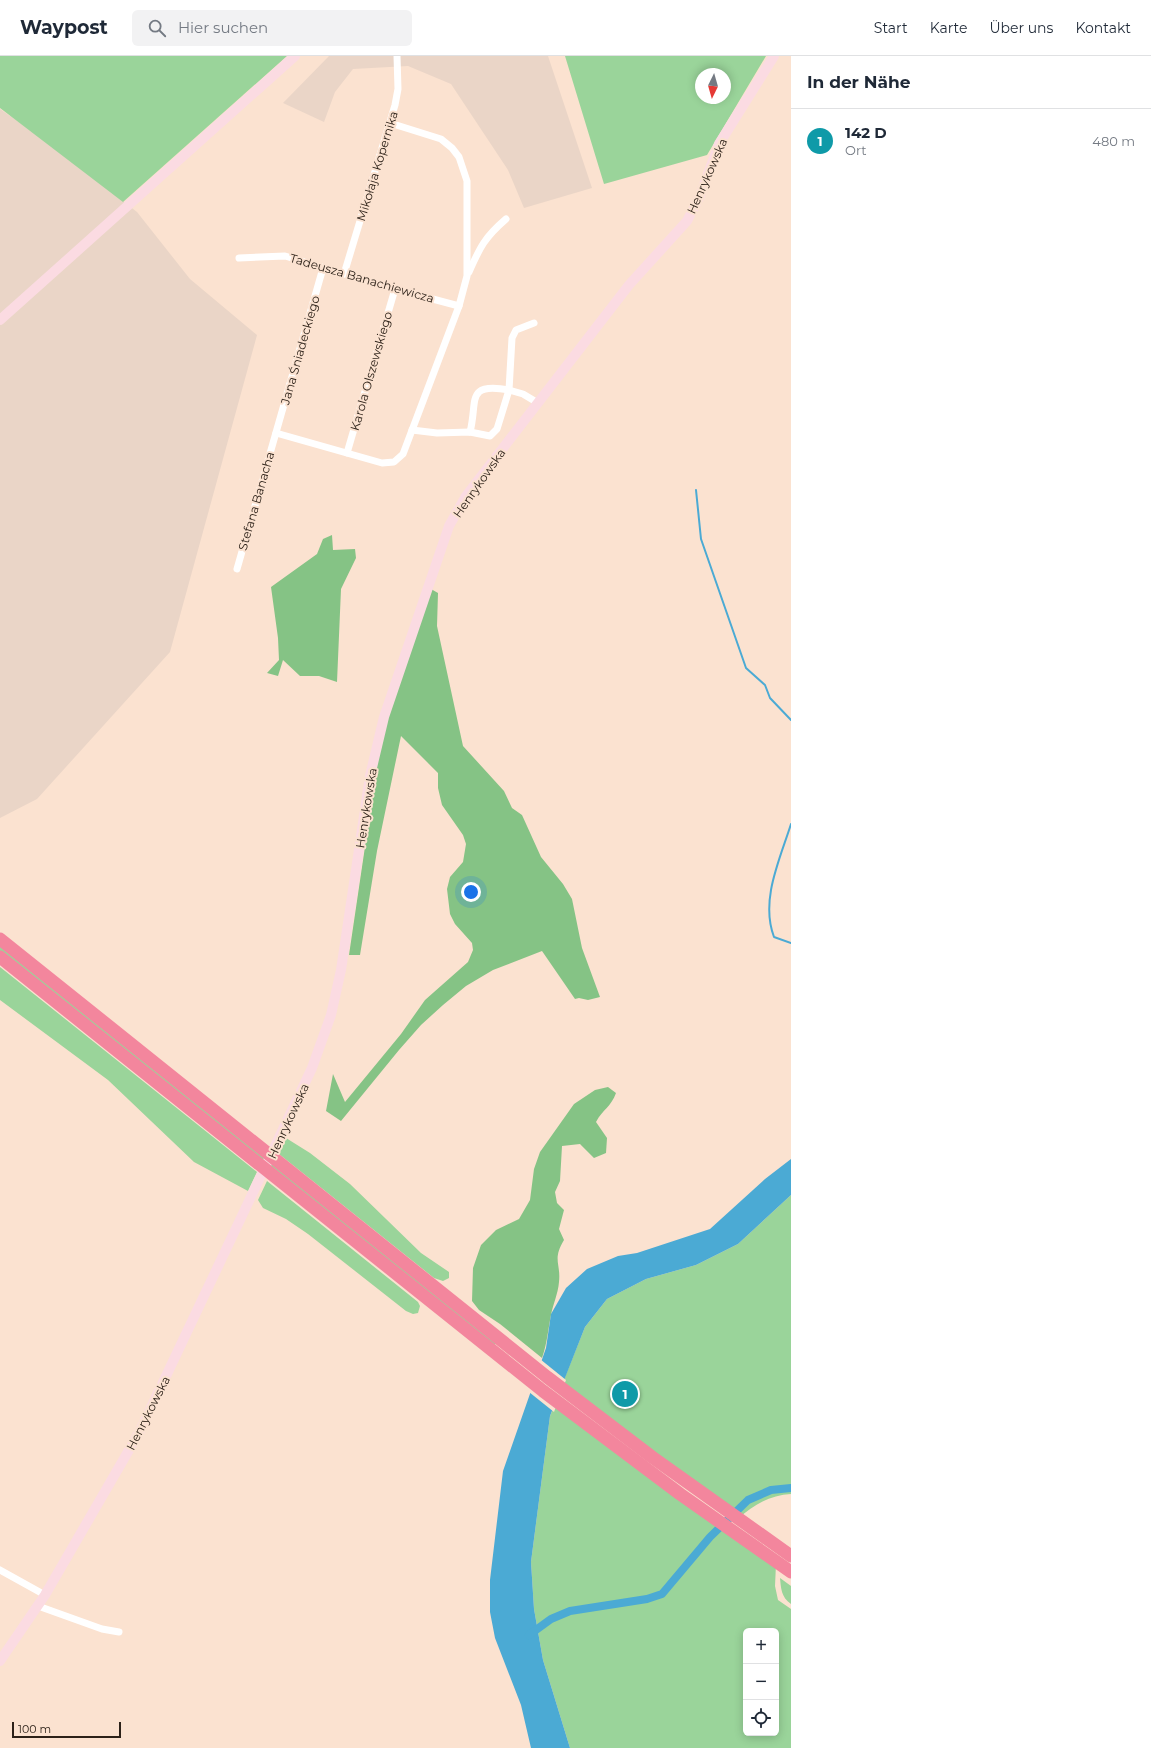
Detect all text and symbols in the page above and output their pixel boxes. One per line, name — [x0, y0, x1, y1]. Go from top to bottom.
search box — [132, 10, 412, 46]
text: Waypost — [20, 16, 108, 39]
icon: search — [146, 17, 168, 39]
text: Hier suchen — [178, 18, 268, 37]
text: Start — [874, 19, 908, 37]
text: Karte — [930, 19, 967, 37]
text: Über uns — [989, 19, 1053, 37]
text: Kontakt — [1075, 19, 1131, 37]
north arrow — [695, 68, 731, 104]
text: In der Nähe — [807, 72, 911, 92]
street label: Mikołaja Kopernika — [353, 109, 401, 223]
text: 142 D — [845, 123, 887, 142]
text: 1 — [817, 133, 823, 149]
text: 480 m — [1092, 133, 1135, 149]
street label: Henrykowska — [684, 136, 730, 216]
text: Ort — [845, 142, 867, 158]
street label: Tadeusza Banachiewicza — [288, 250, 436, 306]
street label: Jana Śniadeckiego — [277, 294, 323, 407]
street label: Karola Olszewskiego — [347, 310, 395, 432]
street label: Henrykowska — [450, 445, 508, 521]
street label: Stefana Banacha — [235, 450, 277, 552]
street label: Henrykowska — [352, 767, 380, 849]
your location — [461, 882, 481, 902]
street label: Henrykowska — [264, 1081, 312, 1161]
street label: Henrykowska — [123, 1373, 173, 1453]
pin: 1 — [612, 1379, 638, 1409]
map controls — [743, 1628, 779, 1736]
button: + — [743, 1628, 779, 1664]
button: − — [743, 1664, 779, 1700]
button: locate — [743, 1700, 779, 1736]
scale bar — [12, 1720, 121, 1739]
text: 100 m — [18, 1722, 51, 1736]

